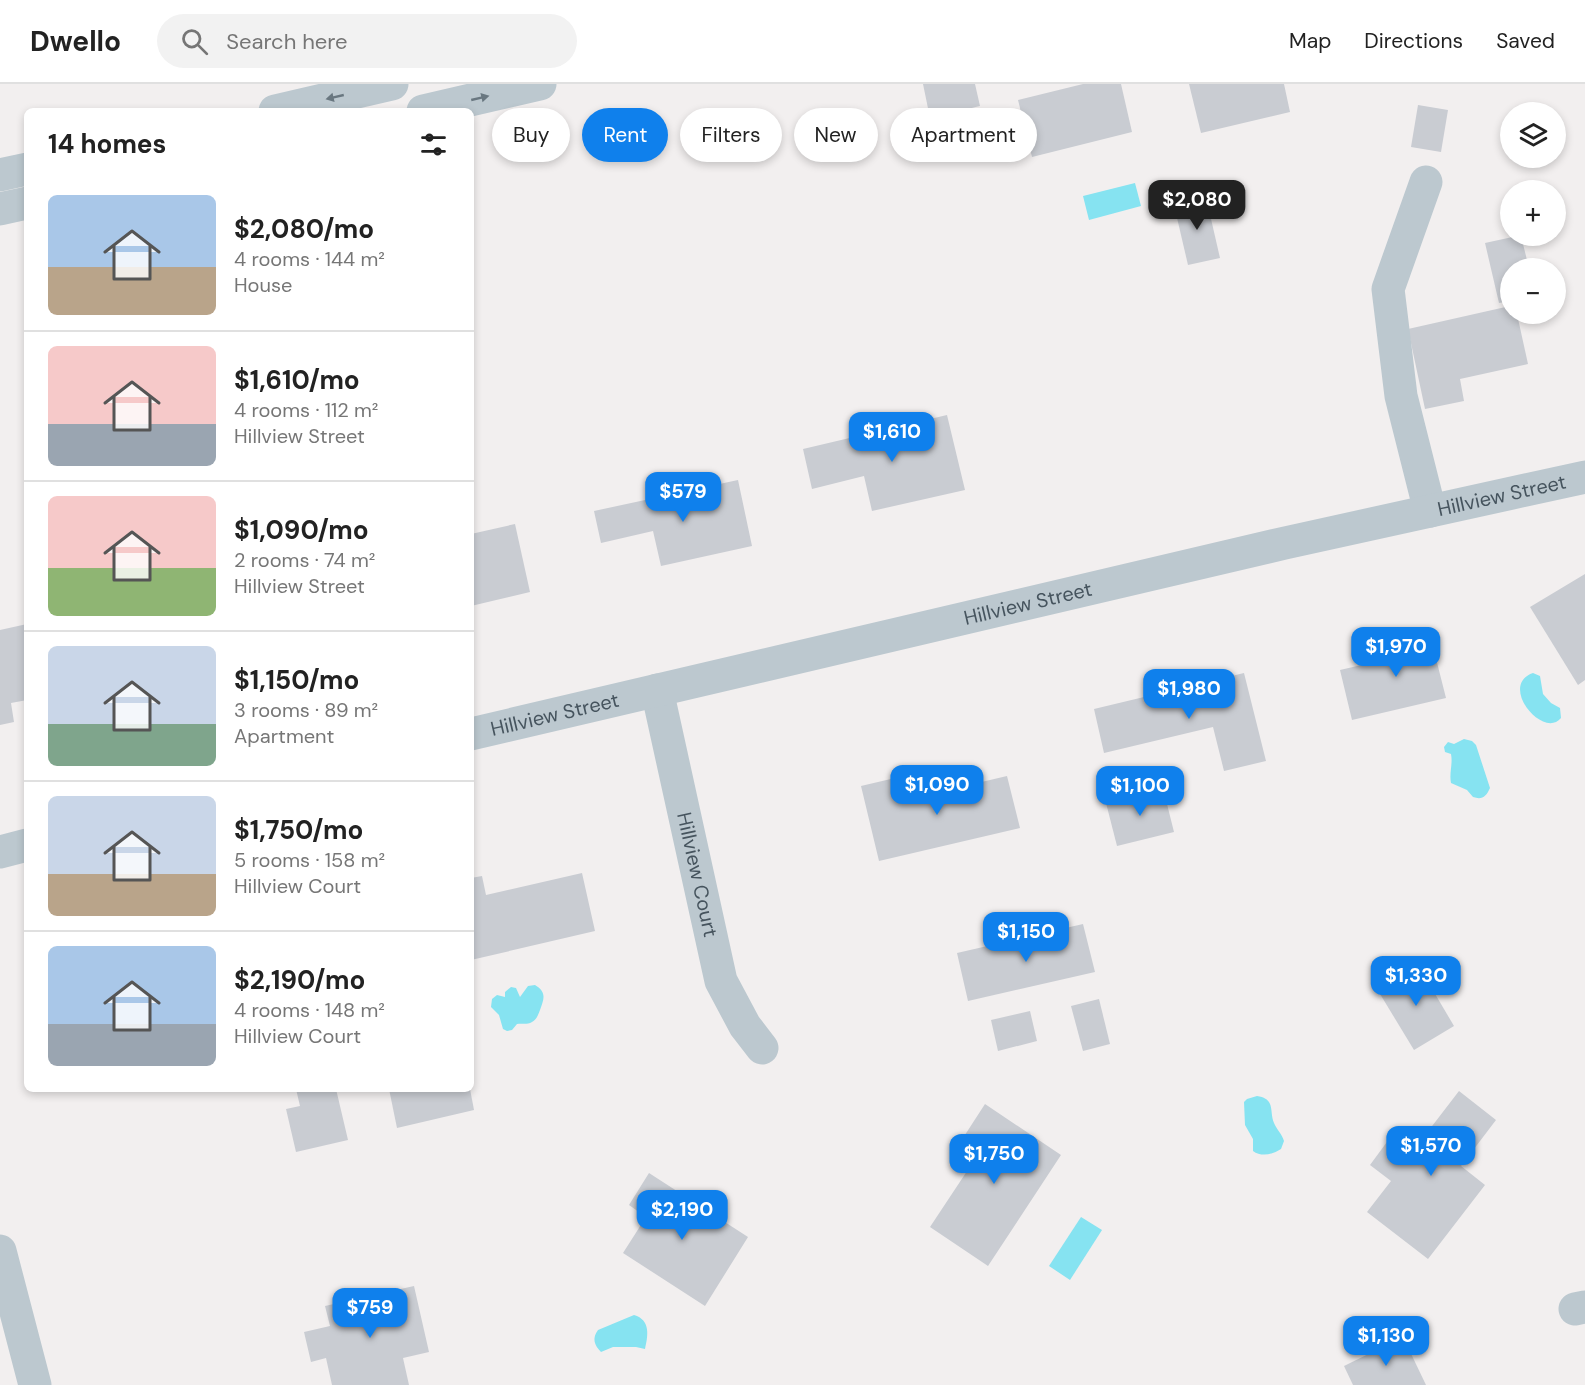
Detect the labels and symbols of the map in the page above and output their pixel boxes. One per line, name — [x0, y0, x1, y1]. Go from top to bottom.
one-way arrow — [471, 92, 489, 102]
one-way arrow — [325, 93, 344, 102]
pin: $2,080 — [1148, 180, 1246, 231]
pin: $1,610 — [843, 412, 941, 463]
street label: Hillview Street — [1435, 469, 1569, 522]
pin: $579 — [647, 472, 719, 523]
street label: Hillview Street — [961, 576, 1095, 631]
pin: $1,970 — [1347, 627, 1445, 678]
pin: $1,980 — [1140, 669, 1238, 720]
street label: Hillview Street — [488, 687, 622, 742]
pin: $1,090 — [888, 765, 986, 816]
pin: $1,100 — [1091, 766, 1189, 817]
street label: Hillview Court — [671, 810, 724, 940]
pin: $1,150 — [977, 912, 1075, 963]
pin: $1,330 — [1367, 956, 1465, 1007]
pin: $1,570 — [1382, 1126, 1480, 1177]
pin: $1,750 — [945, 1134, 1043, 1185]
pin: $2,190 — [633, 1190, 731, 1241]
pin: $759 — [334, 1288, 406, 1339]
pin: $1,130 — [1337, 1316, 1435, 1367]

